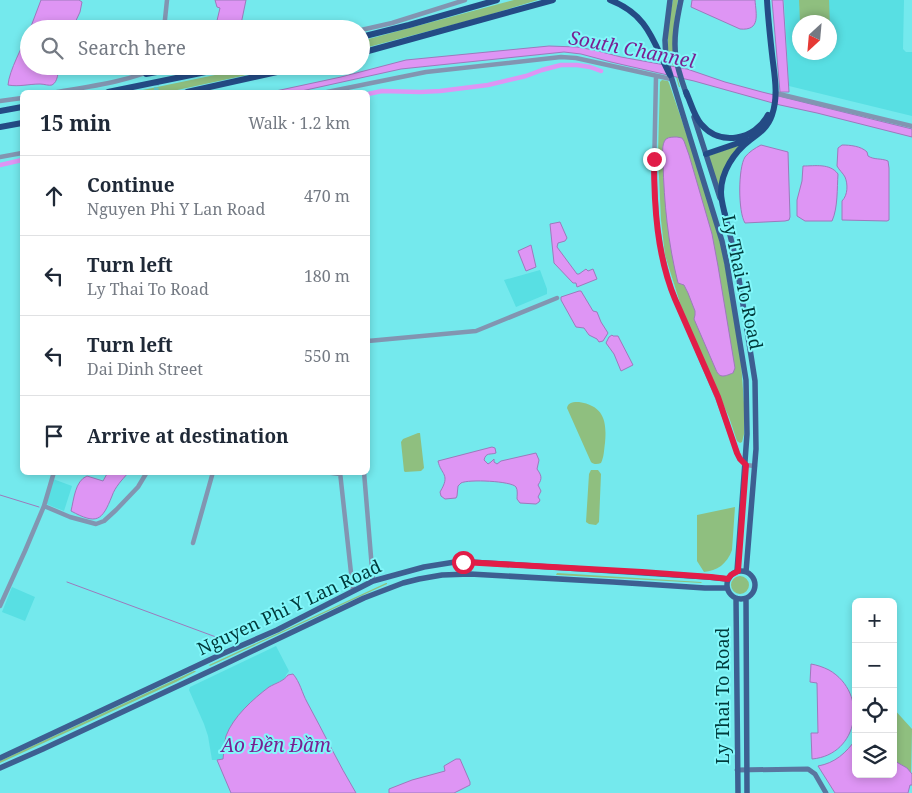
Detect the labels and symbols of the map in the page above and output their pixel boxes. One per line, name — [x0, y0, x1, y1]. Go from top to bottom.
north arrow — [792, 15, 837, 60]
water label: South Channel — [567, 24, 698, 74]
route end — [643, 148, 666, 171]
street label: Ly Thai To Road — [717, 212, 769, 352]
route start — [452, 551, 475, 574]
street label: Nguyen Phi Y Lan Road — [193, 554, 385, 660]
street label: Ly Thai To Road — [710, 627, 734, 765]
water label: Ao Đền Đầm — [219, 732, 331, 758]

